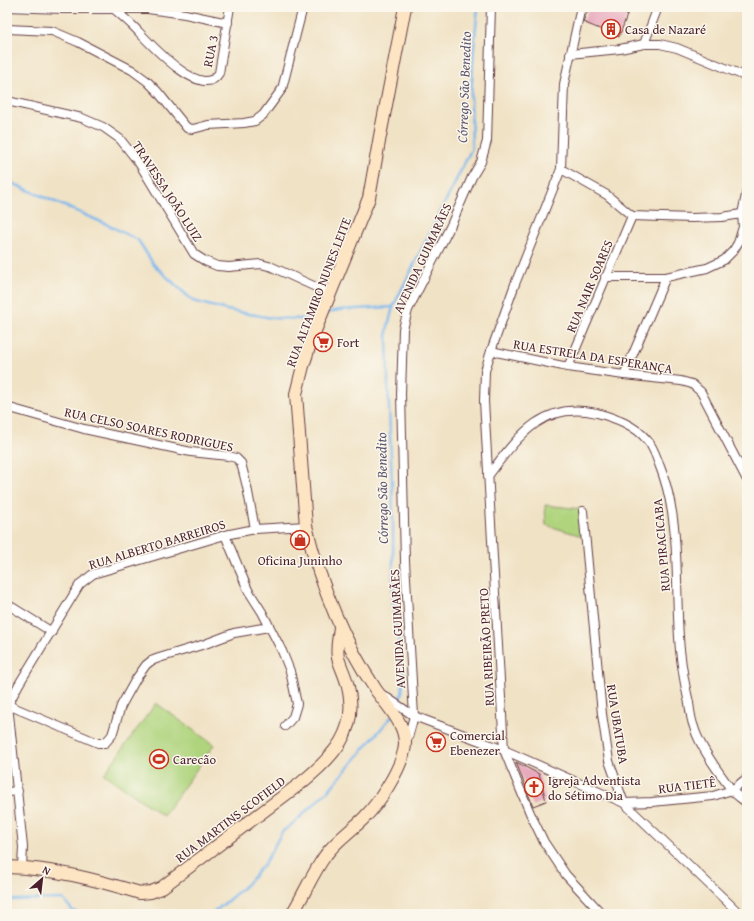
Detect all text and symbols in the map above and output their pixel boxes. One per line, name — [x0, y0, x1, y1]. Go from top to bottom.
building icon: Casa de Nazaré — [600, 18, 622, 40]
place label: Casa de Nazaré — [625, 20, 706, 39]
water label: Córrego São Benedito — [452, 31, 476, 143]
street label: RUA 3 — [198, 33, 223, 69]
street label: TRAVESSA JOÃO LUIZ — [128, 137, 207, 245]
street label: AVENIDA GUIMARÃES — [389, 200, 456, 317]
street label: RUA ALTAMIRO NUNES LEITE — [281, 214, 356, 370]
street label: RUA NAIR SOARES — [561, 237, 618, 336]
supermarket icon: Fort — [312, 331, 334, 353]
place label: Fort — [337, 333, 360, 352]
street label: RUA ESTRELA DA ESPERANÇA — [512, 335, 674, 378]
street label: RUA CELSO SOARES RODRIGUES — [63, 402, 235, 457]
water label: Córrego São Benedito — [371, 432, 393, 544]
street label: RUA PIRACICABA — [648, 498, 675, 592]
street label: RUA ALBERTO BARREIROS — [86, 515, 228, 574]
shop icon: Oficina Juninho — [289, 529, 311, 551]
place label: Oficina Juninho — [258, 551, 343, 570]
street label: AVENIDA GUIMARÃES — [385, 569, 410, 689]
street label: RUA RIBEIRÃO PRETO — [474, 587, 499, 706]
street label: RUA UBATUBA — [602, 683, 633, 765]
place label: Comercial Ebenezer — [450, 726, 505, 760]
supermarket icon: Comercial Ebenezer — [425, 731, 447, 753]
sports icon: Carecão — [148, 748, 170, 770]
place label: Carecão — [173, 750, 216, 769]
place label: Igreja Adventista do Sétimo Dia — [548, 771, 642, 805]
street label: RUA MARTINS SCOFIELD — [171, 772, 289, 867]
street label: RUA TIETÊ — [657, 772, 717, 798]
church icon: Igreja Adventista do Sétimo Dia — [523, 776, 545, 798]
north arrow — [22, 859, 62, 899]
text: N — [40, 861, 54, 879]

